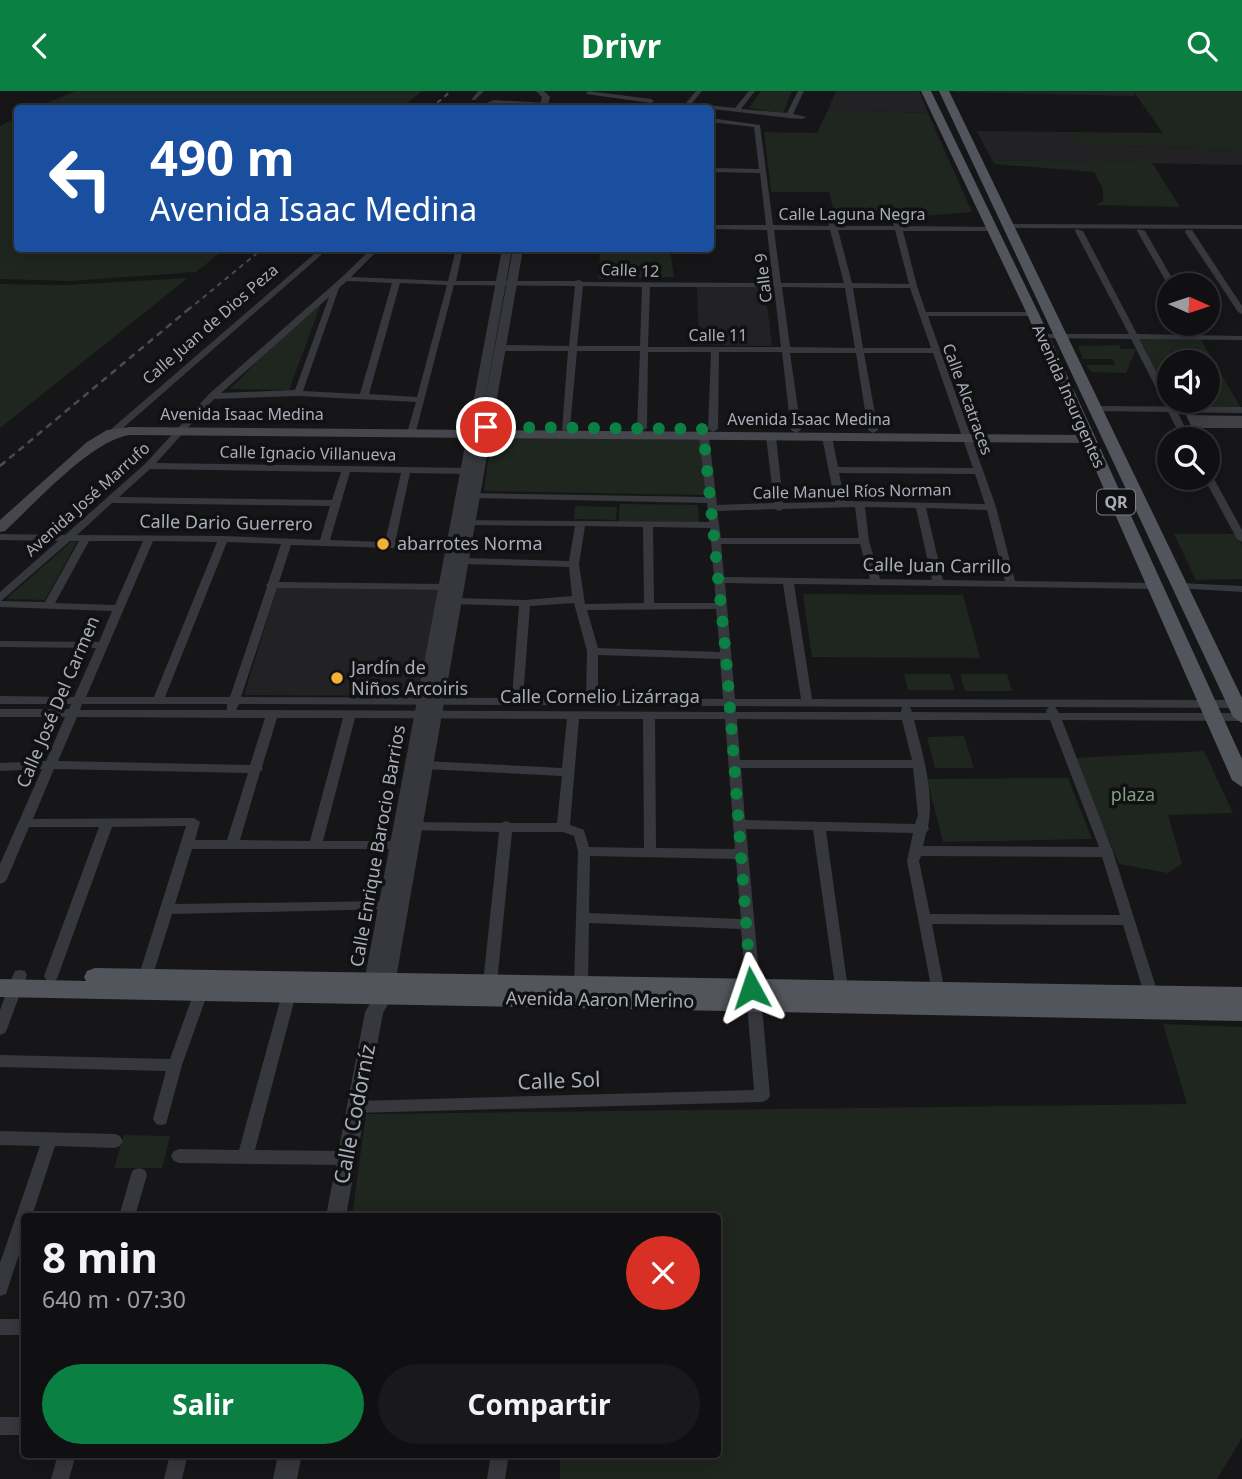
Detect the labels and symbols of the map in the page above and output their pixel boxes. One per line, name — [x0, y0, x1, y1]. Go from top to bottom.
street label: Calle Laguna Negra — [779, 203, 925, 225]
street label: Calle 9 — [749, 252, 777, 304]
street label: Calle 12 — [600, 258, 660, 282]
street label: Calle Juan de Dios Peza — [137, 259, 283, 389]
north arrow — [1157, 273, 1220, 336]
street label: Avenida Insurgentes — [1027, 321, 1111, 471]
street label: Calle 11 — [689, 324, 747, 346]
street label: Calle Alcatraces — [938, 340, 998, 458]
pin — [456, 397, 516, 457]
street label: Avenida Isaac Medina — [160, 403, 324, 425]
street label: Avenida Isaac Medina — [727, 408, 891, 430]
street label: Avenida José Marrufo — [20, 437, 154, 561]
street label: Calle Ignacio Villanueva — [219, 440, 397, 466]
street label: Calle Manuel Ríos Norman — [752, 478, 952, 504]
road number: QR — [1097, 489, 1135, 515]
street label: Calle Dario Guerrero — [139, 508, 313, 536]
place label: abarrotes Norma — [397, 531, 543, 555]
marker: abarrotes Norma — [375, 536, 391, 552]
street label: Calle Juan Carrillo — [862, 552, 1012, 578]
street label: Calle José Del Carmen — [10, 612, 104, 791]
place label: Jardín de Niños Arcoiris — [349, 655, 468, 700]
marker: Jardín de Niños Arcoiris — [329, 670, 345, 686]
street label: Calle Cornelio Lizárraga — [500, 684, 700, 708]
street label: Calle Enrique Barocio Barrios — [344, 723, 410, 969]
park label: plaza — [1111, 782, 1155, 806]
position arrow — [714, 951, 788, 1025]
street label: Avenida Aaron Merino — [506, 985, 694, 1013]
street label: Calle Codorníz — [327, 1041, 381, 1186]
street label: Calle Sol — [517, 1065, 601, 1095]

